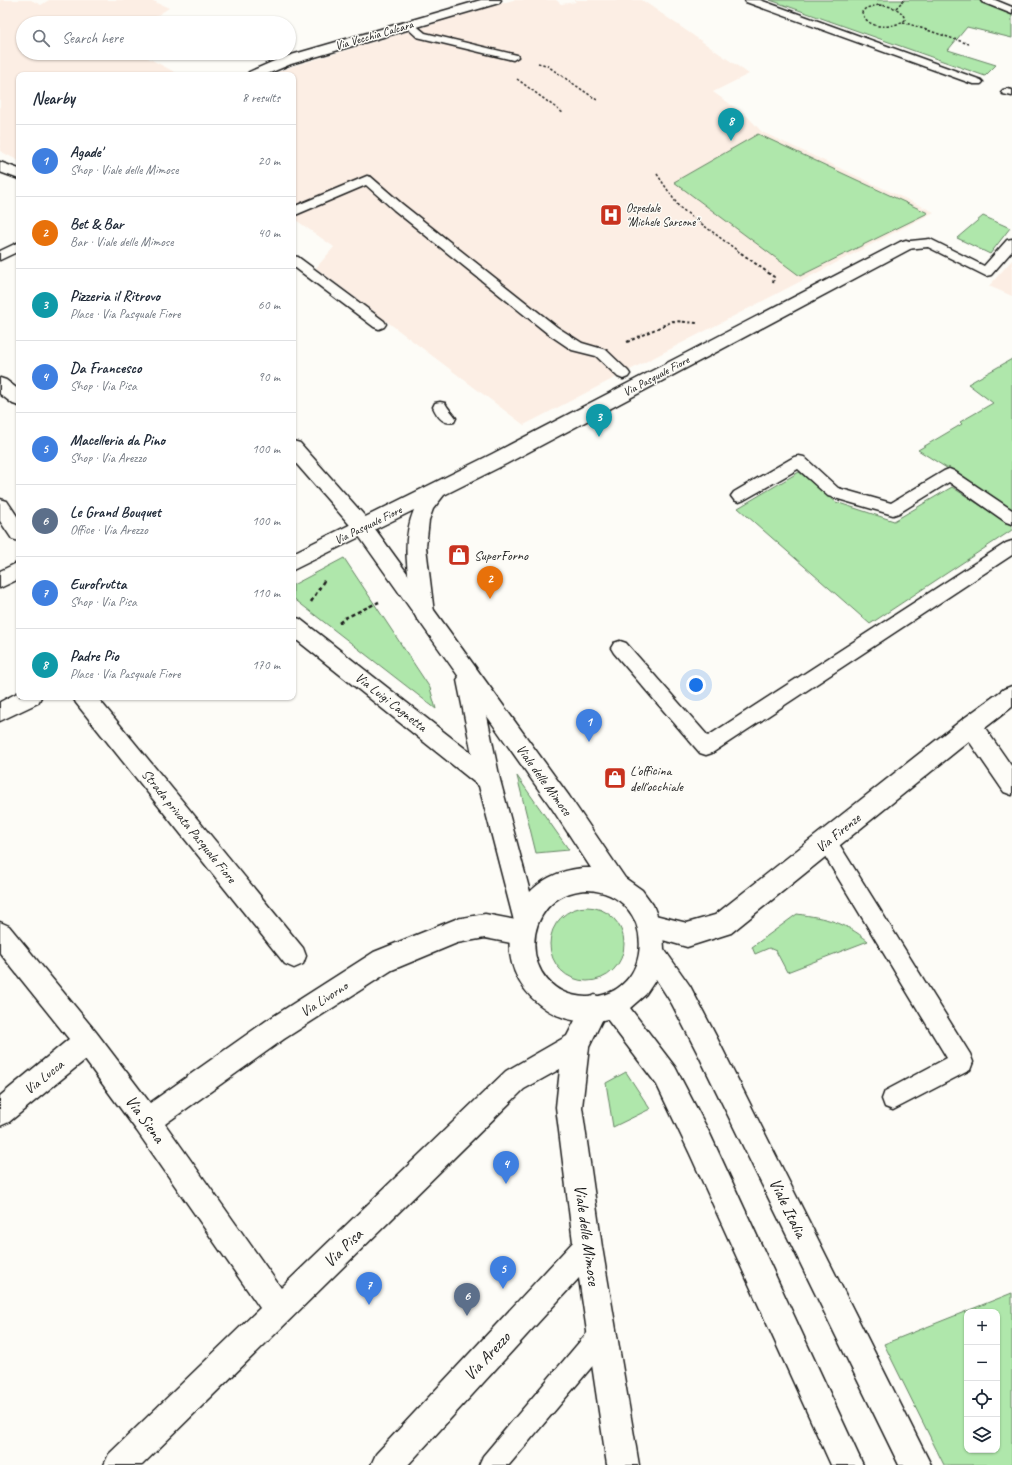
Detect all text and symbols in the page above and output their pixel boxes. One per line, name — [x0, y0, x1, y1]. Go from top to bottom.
search box — [16, 16, 296, 60]
street label: Via Vecchia Calcara — [333, 16, 416, 54]
icon: search — [30, 27, 52, 49]
text: Search here — [62, 29, 123, 48]
text: Nearby — [32, 88, 75, 109]
text: 8 results — [242, 90, 280, 106]
pin: 8 — [718, 108, 744, 141]
text: Agade' — [70, 143, 103, 162]
text: 1 — [42, 153, 48, 169]
text: 20 m — [258, 153, 280, 169]
text: Shop · Viale delle Mimose — [70, 162, 179, 178]
place label: Ospedale "Michele Sarcone" — [626, 200, 701, 230]
hospital icon: Ospedale "Michele Sarcone" — [598, 202, 624, 228]
text: Bet & Bar — [70, 215, 123, 234]
text: 2 — [42, 225, 48, 241]
text: 40 m — [258, 225, 280, 241]
text: Bar · Viale delle Mimose — [70, 234, 174, 250]
text: Pizzeria il Ritrovo — [70, 287, 160, 306]
text: 3 — [42, 297, 48, 313]
text: 60 m — [258, 297, 280, 313]
text: Place · Via Pasquale Fiore — [70, 306, 180, 322]
street label: Via Pasquale Fiore — [620, 351, 693, 400]
text: Da Francesco — [70, 359, 141, 378]
text: 4 — [42, 369, 48, 385]
text: 90 m — [258, 369, 280, 385]
text: Shop · Via Pisa — [70, 378, 137, 394]
pin: 3 — [586, 404, 612, 437]
text: Macelleria da Pino — [70, 431, 165, 450]
text: 5 — [42, 441, 48, 457]
text: 100 m — [252, 441, 280, 457]
text: Shop · Via Arezzo — [70, 450, 146, 466]
street label: Via Pasquale Fiore — [332, 501, 405, 548]
text: Le Grand Bouquet — [70, 503, 161, 522]
text: 6 — [42, 513, 48, 529]
text: 100 m — [252, 513, 280, 529]
text: Office · Via Arezzo — [70, 522, 148, 538]
shop icon: SuperForno — [446, 542, 472, 568]
place label: SuperForno — [474, 547, 529, 564]
pin: 2 — [477, 566, 503, 599]
text: Eurofrutta — [70, 575, 126, 594]
text: 7 — [42, 585, 48, 601]
text: 110 m — [252, 585, 280, 601]
text: Shop · Via Pisa — [70, 594, 137, 610]
text: Padre Pio — [70, 647, 119, 666]
text: 8 — [42, 657, 48, 673]
text: 170 m — [252, 657, 280, 673]
text: Place · Via Pasquale Fiore — [70, 666, 180, 682]
street label: Via Luigi Cagnetta — [352, 669, 431, 736]
your location — [686, 675, 706, 695]
pin: 1 — [576, 709, 602, 742]
street label: Viale delle Mimose — [513, 741, 576, 820]
place label: L'officina dell'occhiale — [630, 762, 684, 795]
shop icon: L'officina dell'occhiale — [602, 765, 628, 791]
street label: Strada privata Pasquale Fiore — [138, 766, 241, 887]
street label: Via Firenze — [812, 809, 865, 856]
street label: Via Livorno — [297, 976, 353, 1021]
street label: Via Lucca — [21, 1055, 68, 1098]
street label: Via Siena — [121, 1091, 170, 1148]
pin: 4 — [493, 1151, 519, 1184]
street label: Viale Italia — [765, 1175, 812, 1243]
street label: Viale delle Mimose — [570, 1183, 605, 1288]
street label: Via Pisa — [319, 1223, 368, 1272]
pin: 5 — [490, 1256, 516, 1289]
pin: 7 — [356, 1272, 382, 1305]
pin: 6 — [454, 1283, 480, 1316]
map controls — [964, 1309, 1000, 1453]
button: + — [964, 1309, 1000, 1345]
street label: Via Arezzo — [459, 1326, 516, 1385]
button: − — [964, 1345, 1000, 1381]
button: locate — [964, 1381, 1000, 1417]
button: layers — [964, 1417, 1000, 1453]

